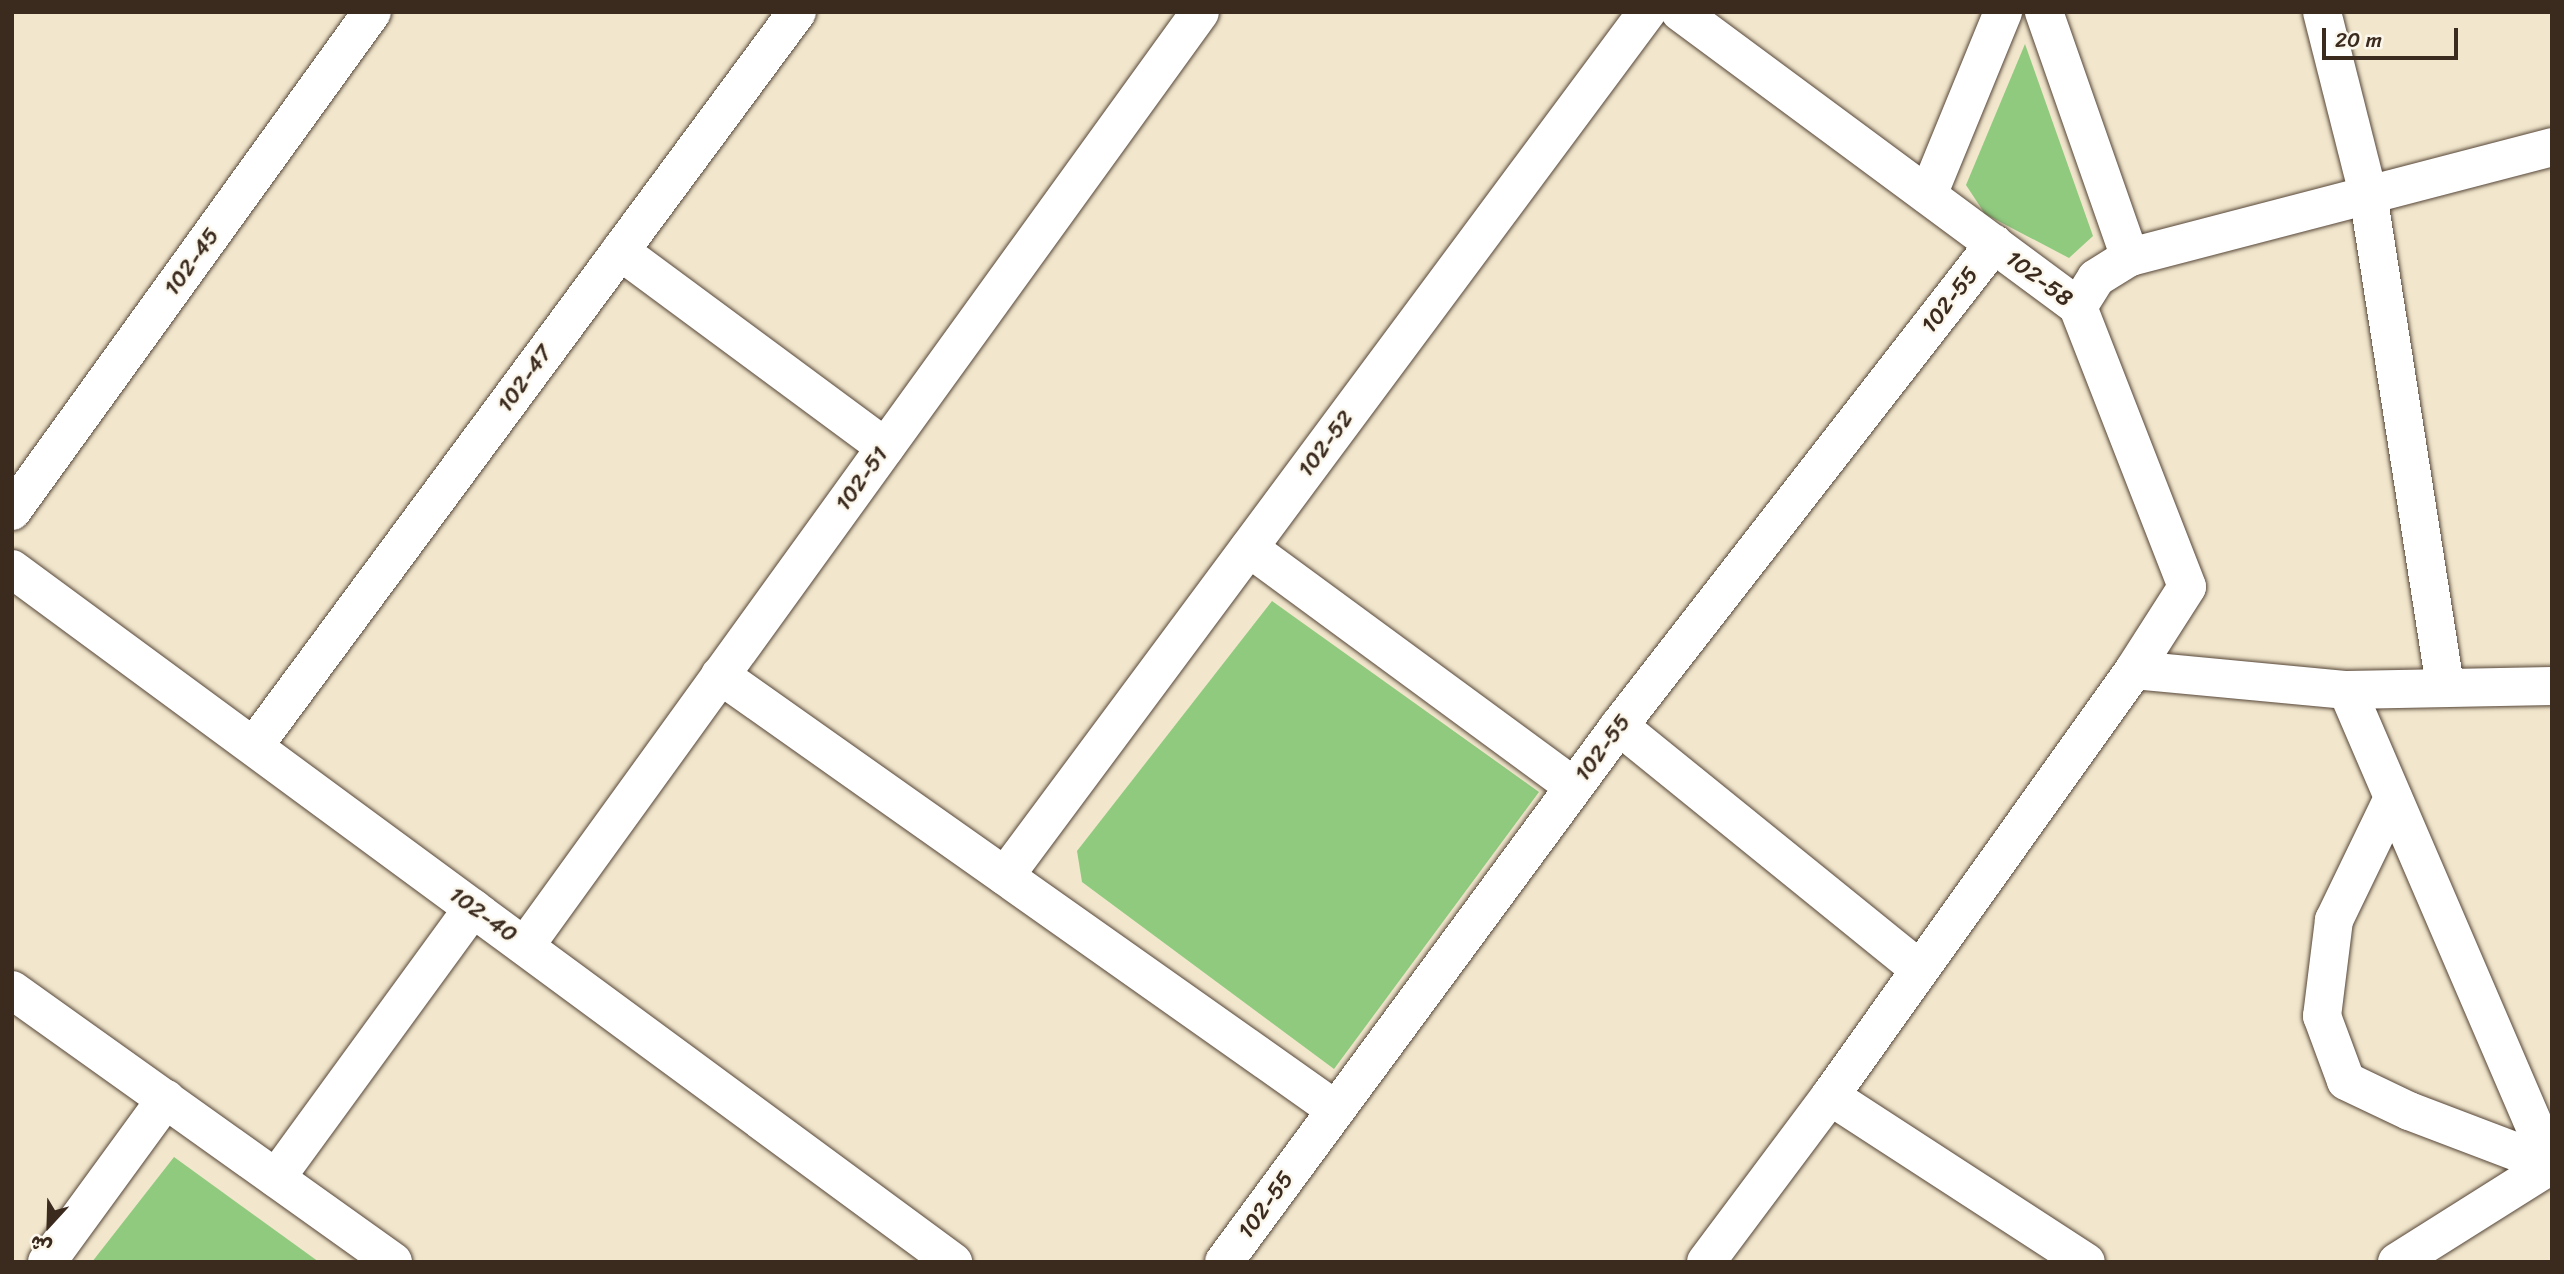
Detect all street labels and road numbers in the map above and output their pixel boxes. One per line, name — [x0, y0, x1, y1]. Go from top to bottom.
street label: 102-45 — [158, 223, 226, 301]
street label: 102-58 — [2000, 245, 2078, 313]
street label: 102-55 — [1916, 261, 1984, 339]
street label: 102-47 — [492, 340, 558, 418]
street label: 102-52 — [1292, 405, 1360, 483]
street label: 102-51 — [830, 442, 894, 516]
street label: 102-55 — [1569, 709, 1637, 787]
street label: 102-40 — [444, 881, 522, 949]
street label: 102-55 — [1232, 1166, 1300, 1244]

